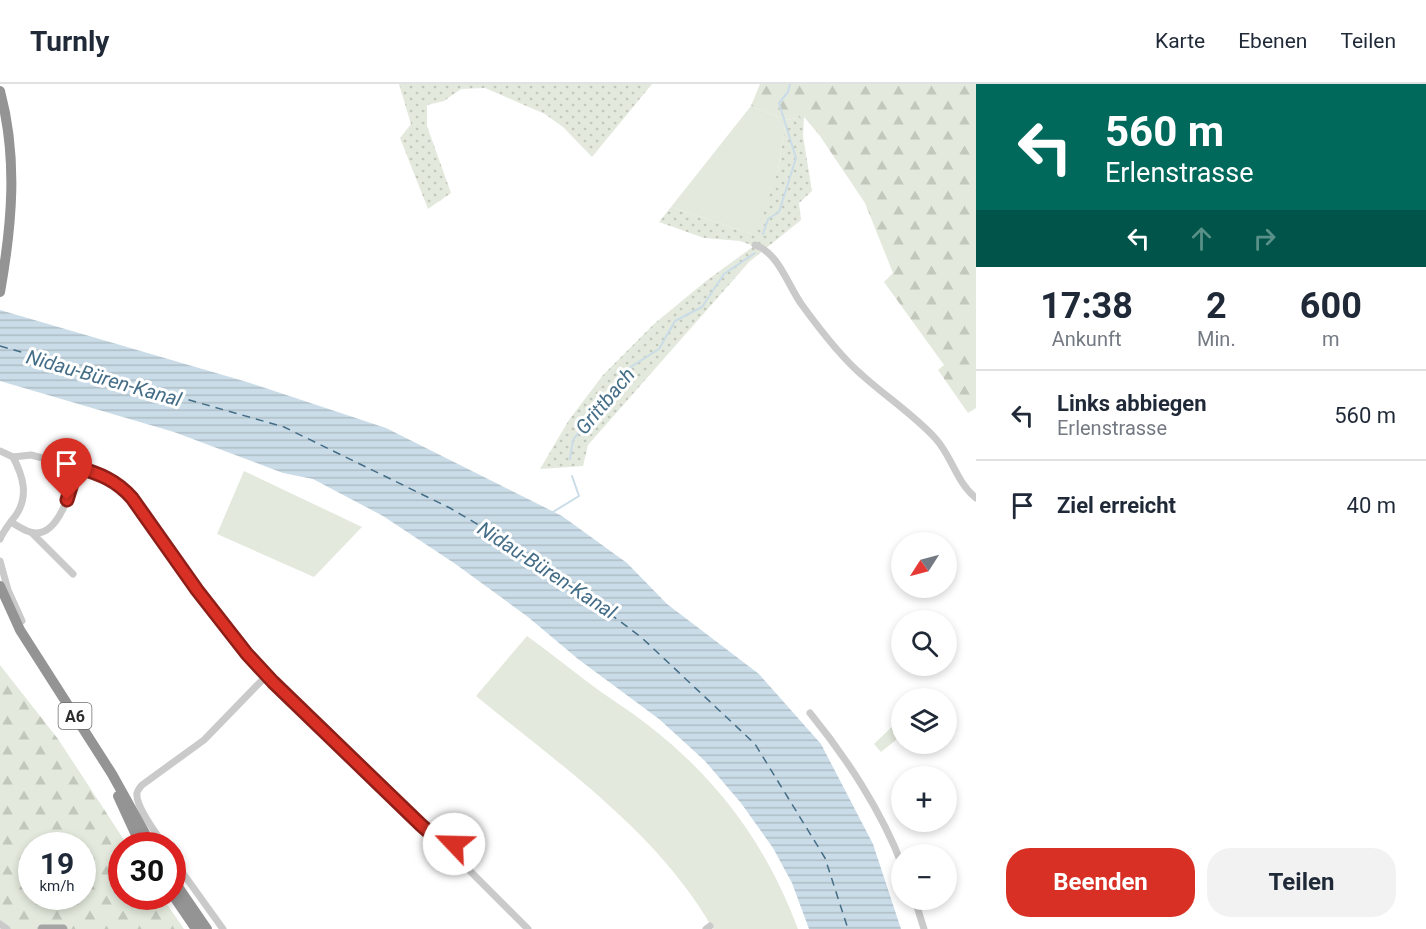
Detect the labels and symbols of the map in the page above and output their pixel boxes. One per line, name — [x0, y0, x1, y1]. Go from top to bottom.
water label: Nidau-Büren-Kanal — [24, 344, 185, 412]
water label: Grittbach — [570, 363, 640, 439]
pin — [41, 438, 92, 500]
water label: Nidau-Büren-Kanal — [473, 516, 621, 624]
north arrow — [891, 532, 957, 598]
road number: A6 — [58, 703, 92, 729]
position arrow — [422, 812, 486, 876]
speed limit sign: 30 — [108, 832, 186, 910]

